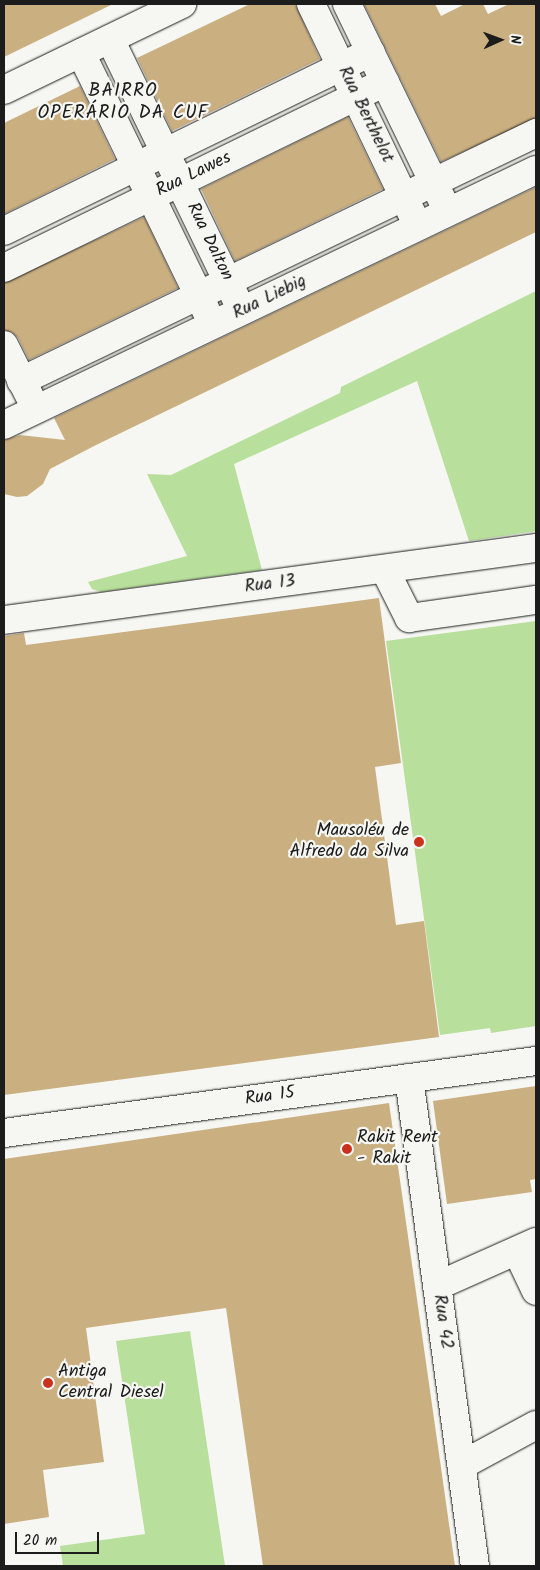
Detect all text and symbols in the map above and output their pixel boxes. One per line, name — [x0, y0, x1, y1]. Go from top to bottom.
north arrow — [475, 15, 525, 65]
text: N — [504, 35, 526, 44]
street label: Rua Berthelot — [332, 63, 398, 167]
district label: BAIRRO OPERÁRIO DA CUF — [36, 81, 210, 125]
street label: Rua Lawes — [153, 148, 235, 202]
street label: Rua Dalton — [181, 200, 237, 284]
street label: Rua Liebig — [230, 271, 310, 325]
street label: Rua 13 — [243, 571, 297, 599]
place label: Mausoléu de Alfredo da Silva — [290, 821, 409, 864]
marker: Mausoléu de Alfredo da Silva — [413, 836, 425, 848]
street label: Rua 15 — [244, 1083, 296, 1111]
place label: Rakit Rent - Rakit — [357, 1128, 438, 1170]
marker: Rakit Rent - Rakit — [341, 1143, 353, 1155]
street label: Rua 42 — [427, 1293, 457, 1351]
place label: Antiga Central Diesel — [58, 1362, 164, 1405]
marker: Antiga Central Diesel — [42, 1377, 54, 1389]
scale bar — [18, 1522, 101, 1554]
text: 20 m — [23, 1529, 57, 1553]

